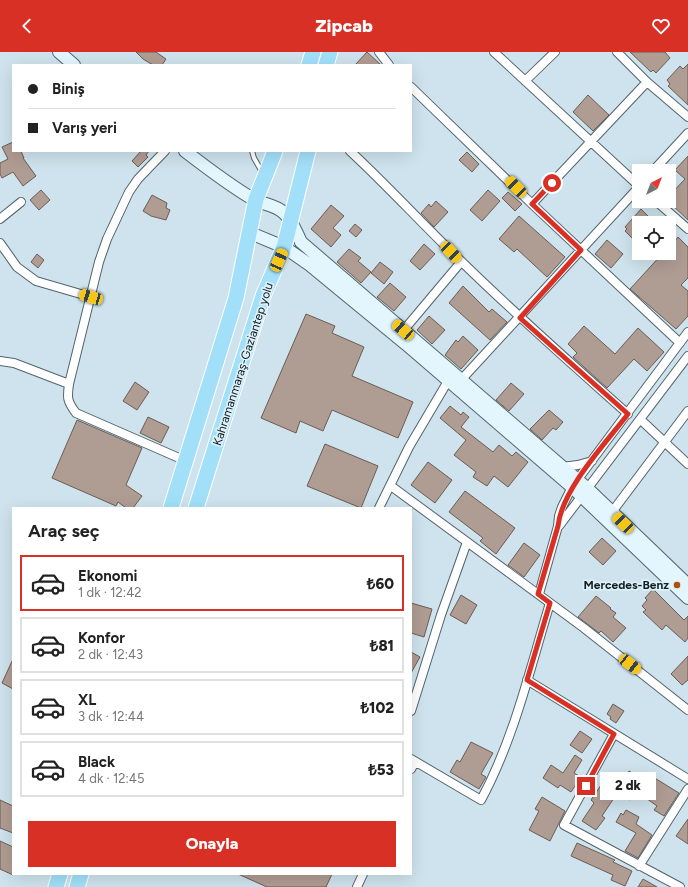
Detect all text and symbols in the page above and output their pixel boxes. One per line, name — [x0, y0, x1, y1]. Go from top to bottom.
icon: back — [16, 15, 38, 37]
text: Zipcab — [315, 15, 373, 37]
icon: heart — [650, 15, 672, 37]
text: Biniş — [52, 80, 85, 98]
text: Varış yeri — [52, 119, 117, 137]
north arrow — [632, 164, 676, 208]
map controls — [632, 164, 676, 260]
car — [503, 174, 529, 200]
route start — [543, 174, 561, 192]
button: locate — [632, 216, 676, 260]
car — [438, 239, 464, 265]
car — [269, 247, 289, 273]
street label: Kahramanmaraş-Gaziantep yolu — [210, 281, 276, 447]
car — [78, 288, 104, 306]
car — [390, 318, 416, 342]
car — [610, 510, 636, 536]
text: Araç seç — [28, 520, 100, 542]
icon: car — [30, 565, 66, 601]
text: Ekonomi — [78, 567, 137, 585]
text: ₺60 — [367, 575, 394, 593]
place label: Mercedes-Benz — [584, 578, 669, 592]
marker: Mercedes-Benz — [672, 580, 682, 590]
text: 1 dk · 12:42 — [78, 585, 142, 600]
icon: car — [30, 627, 66, 663]
text: Konfor — [78, 629, 125, 647]
text: ₺81 — [370, 637, 394, 655]
text: 2 dk · 12:43 — [78, 647, 143, 662]
car — [617, 652, 643, 676]
icon: car — [30, 689, 66, 725]
text: XL — [78, 691, 96, 709]
text: ₺102 — [360, 699, 394, 717]
text: 3 dk · 12:44 — [78, 709, 144, 724]
icon: car — [30, 751, 66, 787]
text: Black — [78, 753, 115, 771]
text: ₺53 — [368, 761, 394, 779]
text: 4 dk · 12:45 — [78, 771, 144, 786]
callout: 2 dk — [600, 772, 656, 800]
route end — [577, 777, 595, 795]
text: 2 dk — [615, 778, 641, 793]
button: Onayla — [28, 821, 396, 867]

